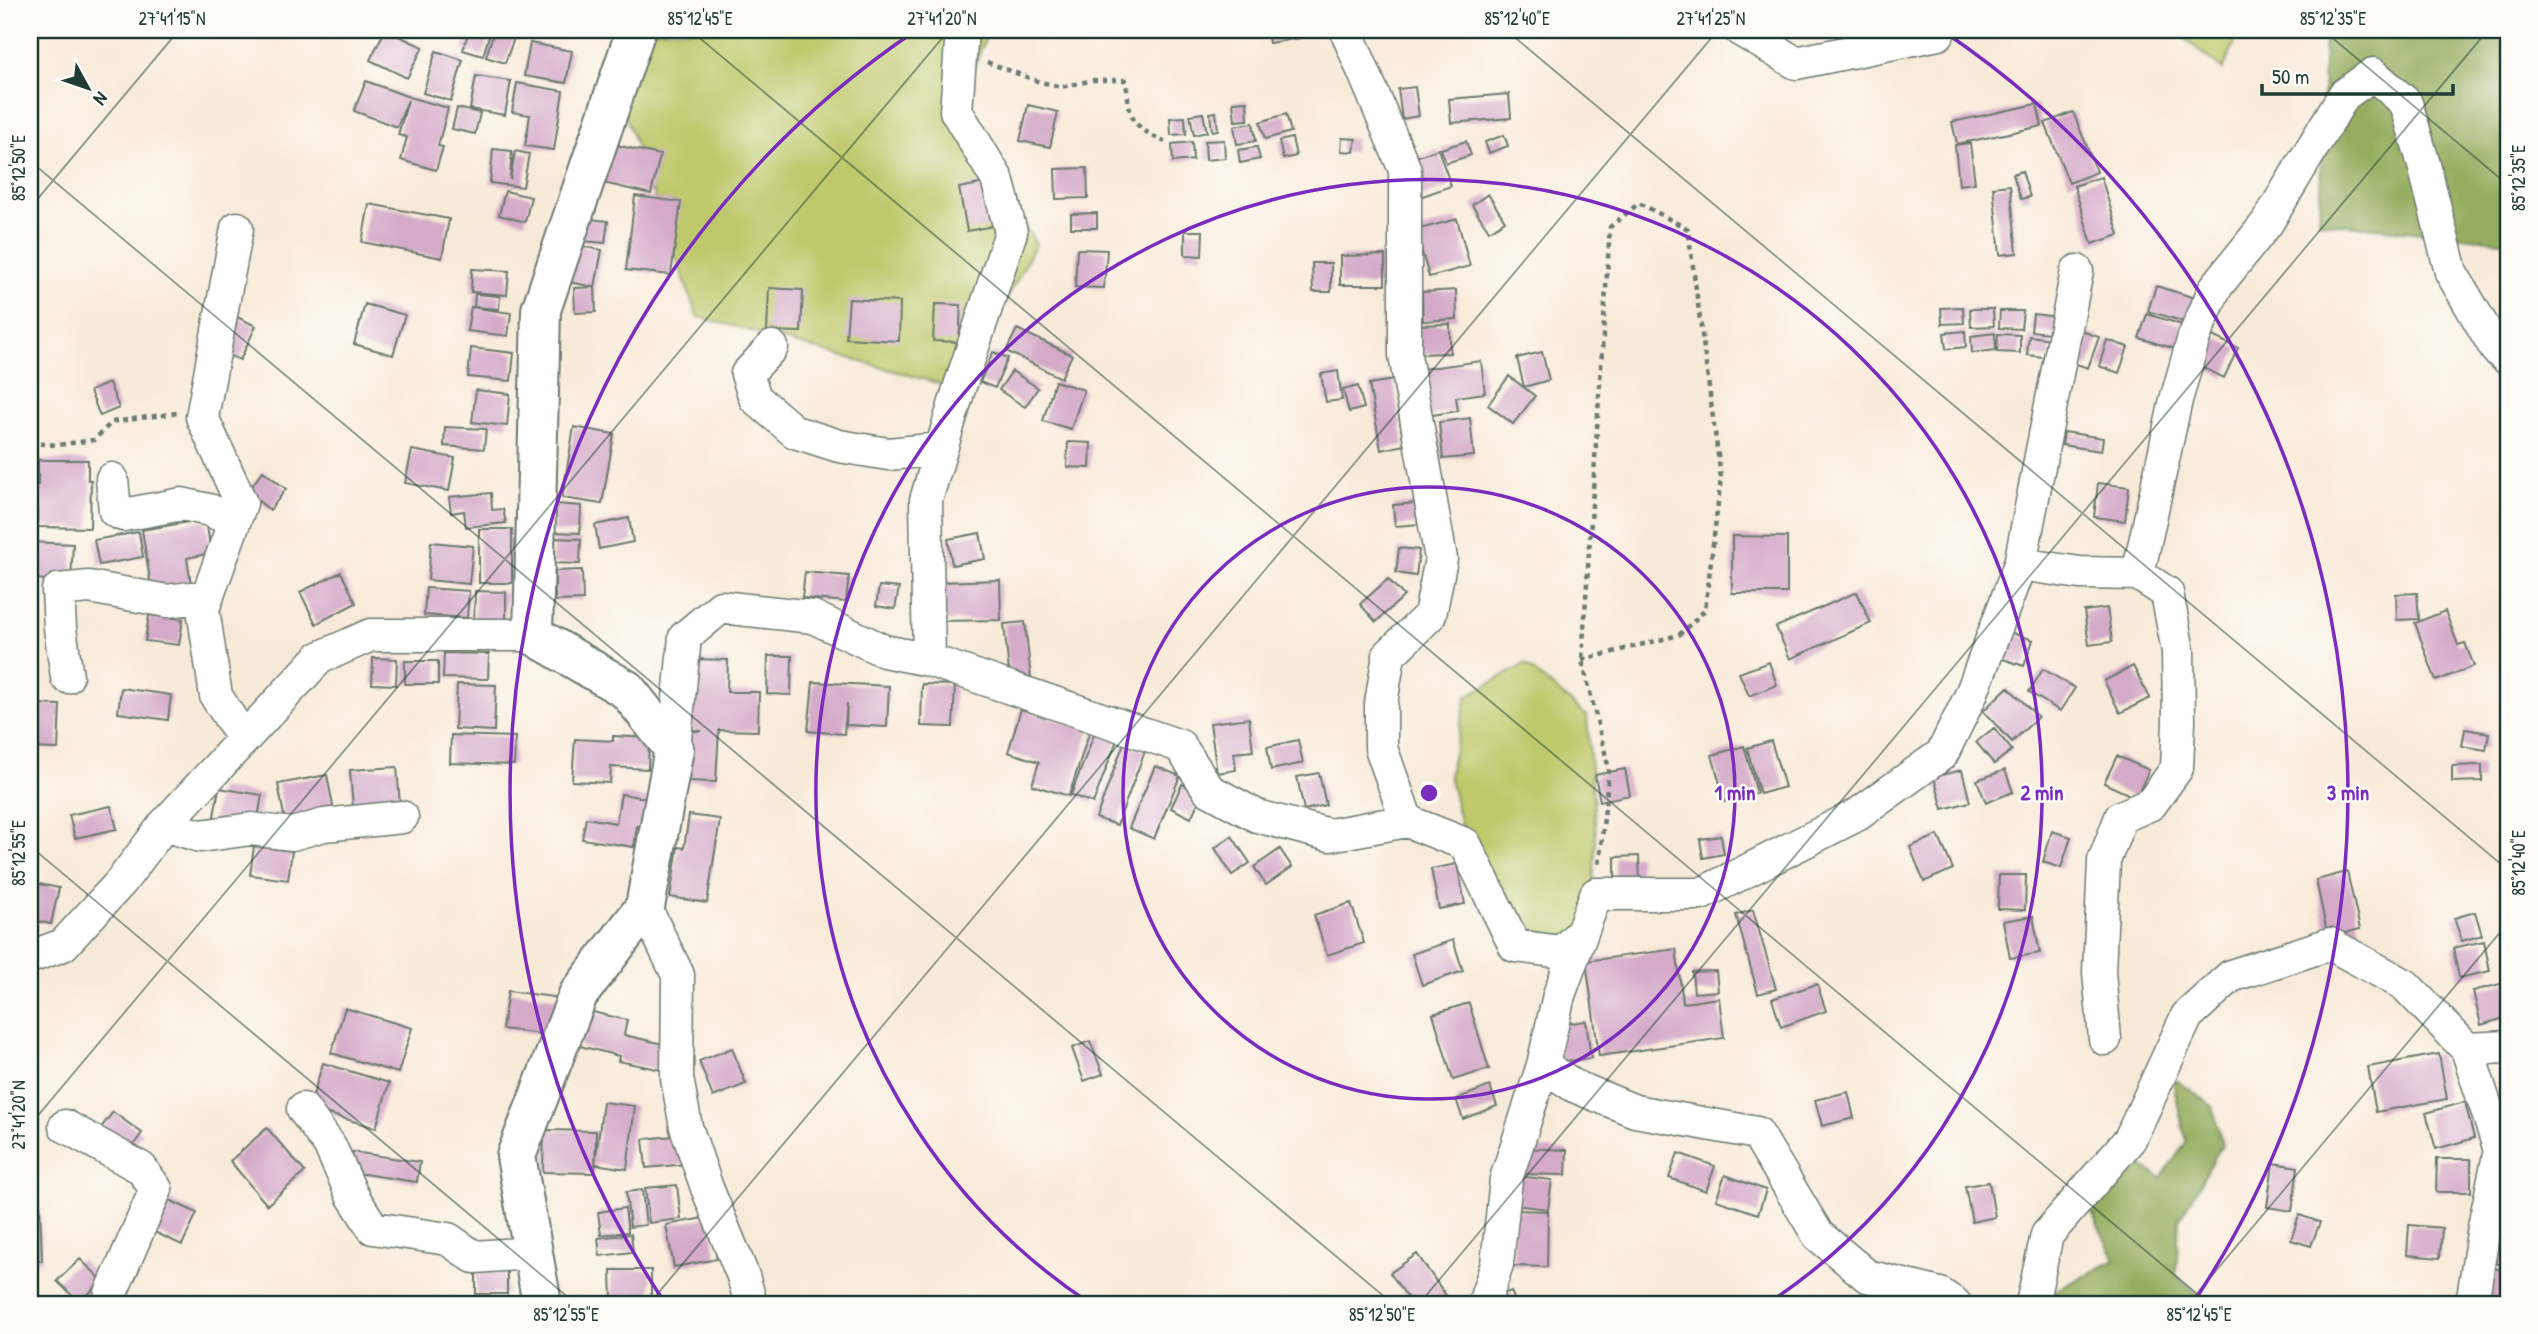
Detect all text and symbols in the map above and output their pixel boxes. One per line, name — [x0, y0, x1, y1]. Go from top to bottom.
text: 27°41'15"N — [139, 6, 205, 31]
text: 85°12'45"E — [667, 6, 733, 31]
text: 27°41'20"N — [907, 6, 977, 31]
text: 85°12'40"E — [1484, 6, 1550, 31]
text: 27°41'25"N — [1677, 6, 1745, 31]
text: 85°12'35"E — [2300, 6, 2366, 31]
north arrow — [52, 52, 122, 122]
scale bar — [2262, 52, 2452, 96]
text: 50 m — [2272, 62, 2309, 91]
text: N — [88, 87, 114, 111]
text: 85°12'50"E — [6, 135, 31, 201]
text: 85°12'35"E — [2506, 145, 2531, 211]
text: 1 min — [1715, 778, 1755, 807]
text: 2 min — [2020, 778, 2064, 807]
text: 3 min — [2327, 778, 2369, 807]
centre of rings — [1417, 781, 1441, 805]
text: 85°12'55"E — [6, 820, 31, 886]
text: 85°12'40"E — [2506, 830, 2531, 896]
text: 27°41'20"N — [6, 1080, 31, 1150]
text: 85°12'55"E — [533, 1302, 599, 1327]
text: 85°12'50"E — [1349, 1302, 1415, 1327]
text: 85°12'45"E — [2166, 1302, 2232, 1327]

